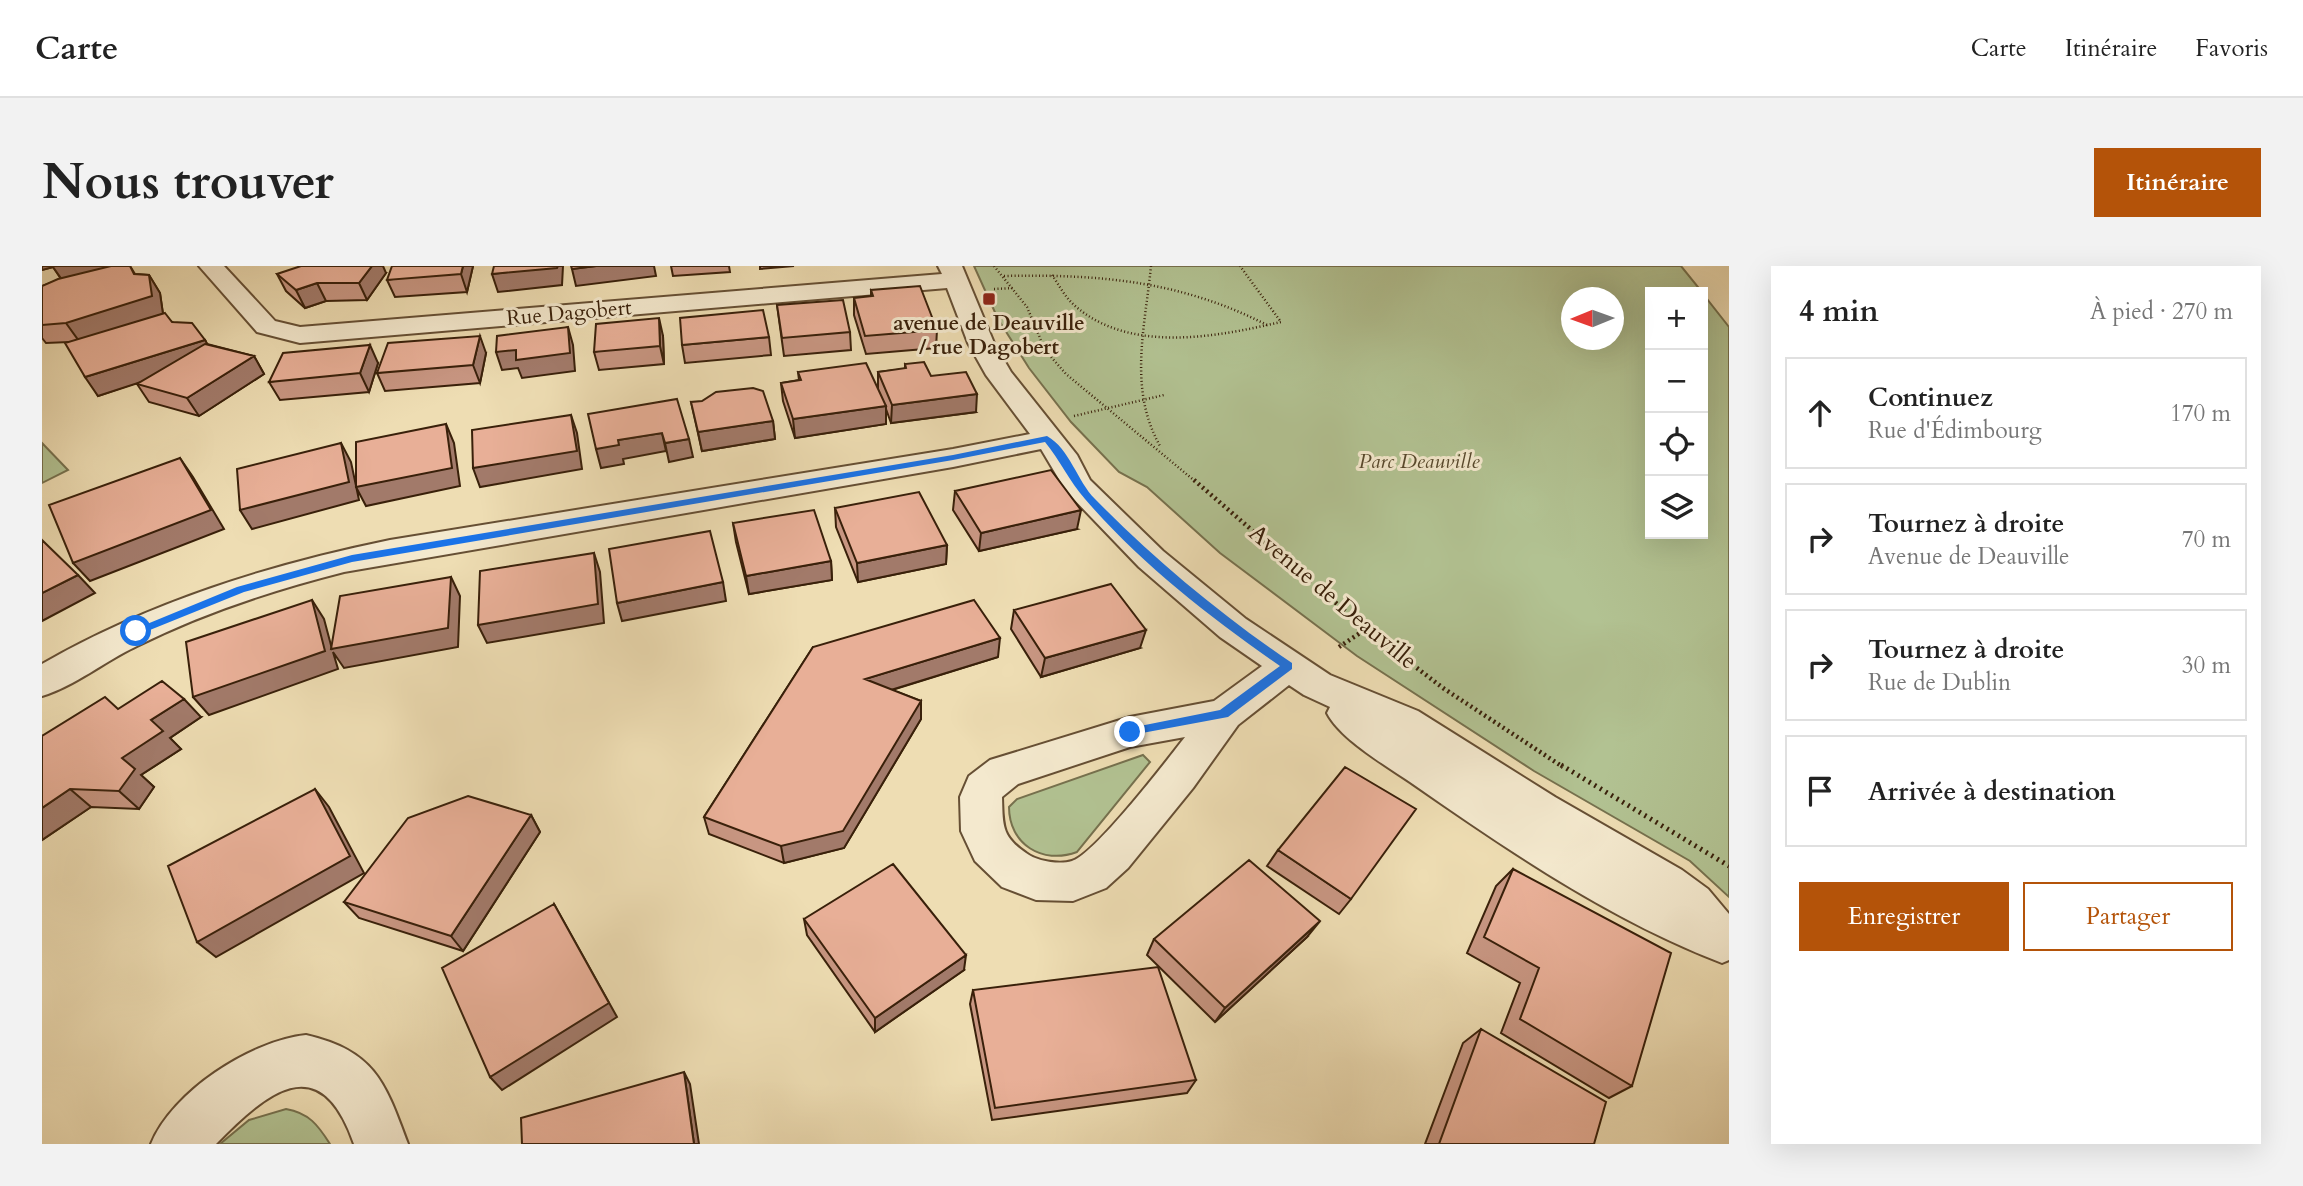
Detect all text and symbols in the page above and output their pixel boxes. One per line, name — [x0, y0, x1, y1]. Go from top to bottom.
text: Carte — [35, 26, 118, 71]
text: Carte — [1971, 32, 2027, 65]
text: Itinéraire — [2065, 32, 2157, 65]
text: Favoris — [2195, 32, 2268, 65]
button: Itinéraire — [2094, 148, 2261, 217]
text: Nous trouver — [42, 149, 334, 216]
north arrow — [1561, 287, 1624, 350]
map controls — [1645, 287, 1708, 539]
button: + — [1645, 287, 1708, 350]
marker: avenue de Deauville / rue Dagobert — [981, 291, 997, 307]
text: 4 min — [1799, 291, 1879, 332]
street label: Rue Dagobert — [505, 293, 633, 333]
text: À pied · 270 m — [2090, 296, 2233, 327]
place label: avenue de Deauville / rue Dagobert — [893, 309, 1085, 362]
button: − — [1645, 350, 1708, 413]
text: Continuez — [1868, 380, 1993, 415]
icon: ahead — [1801, 394, 1839, 432]
text: 170 m — [2170, 398, 2231, 429]
button: locate — [1645, 413, 1708, 476]
text: Rue d'Édimbourg — [1868, 415, 2042, 446]
park label: Parc Deauville — [1359, 447, 1480, 476]
button: layers — [1645, 476, 1708, 539]
text: Tournez à droite — [1868, 506, 2064, 541]
street label: Avenue de Deauville — [1242, 517, 1424, 677]
icon: right — [1801, 520, 1839, 558]
text: 70 m — [2182, 524, 2231, 555]
text: Avenue de Deauville — [1868, 541, 2070, 572]
route start — [120, 615, 151, 646]
text: Tournez à droite — [1868, 632, 2064, 667]
icon: right — [1801, 646, 1839, 684]
text: 30 m — [2182, 650, 2231, 681]
text: Rue de Dublin — [1868, 667, 2011, 698]
route end — [1114, 716, 1145, 747]
icon: arrive — [1801, 772, 1839, 810]
text: Arrivée à destination — [1868, 774, 2116, 809]
button: Enregistrer — [1799, 882, 2009, 951]
button: Partager — [2023, 882, 2233, 951]

